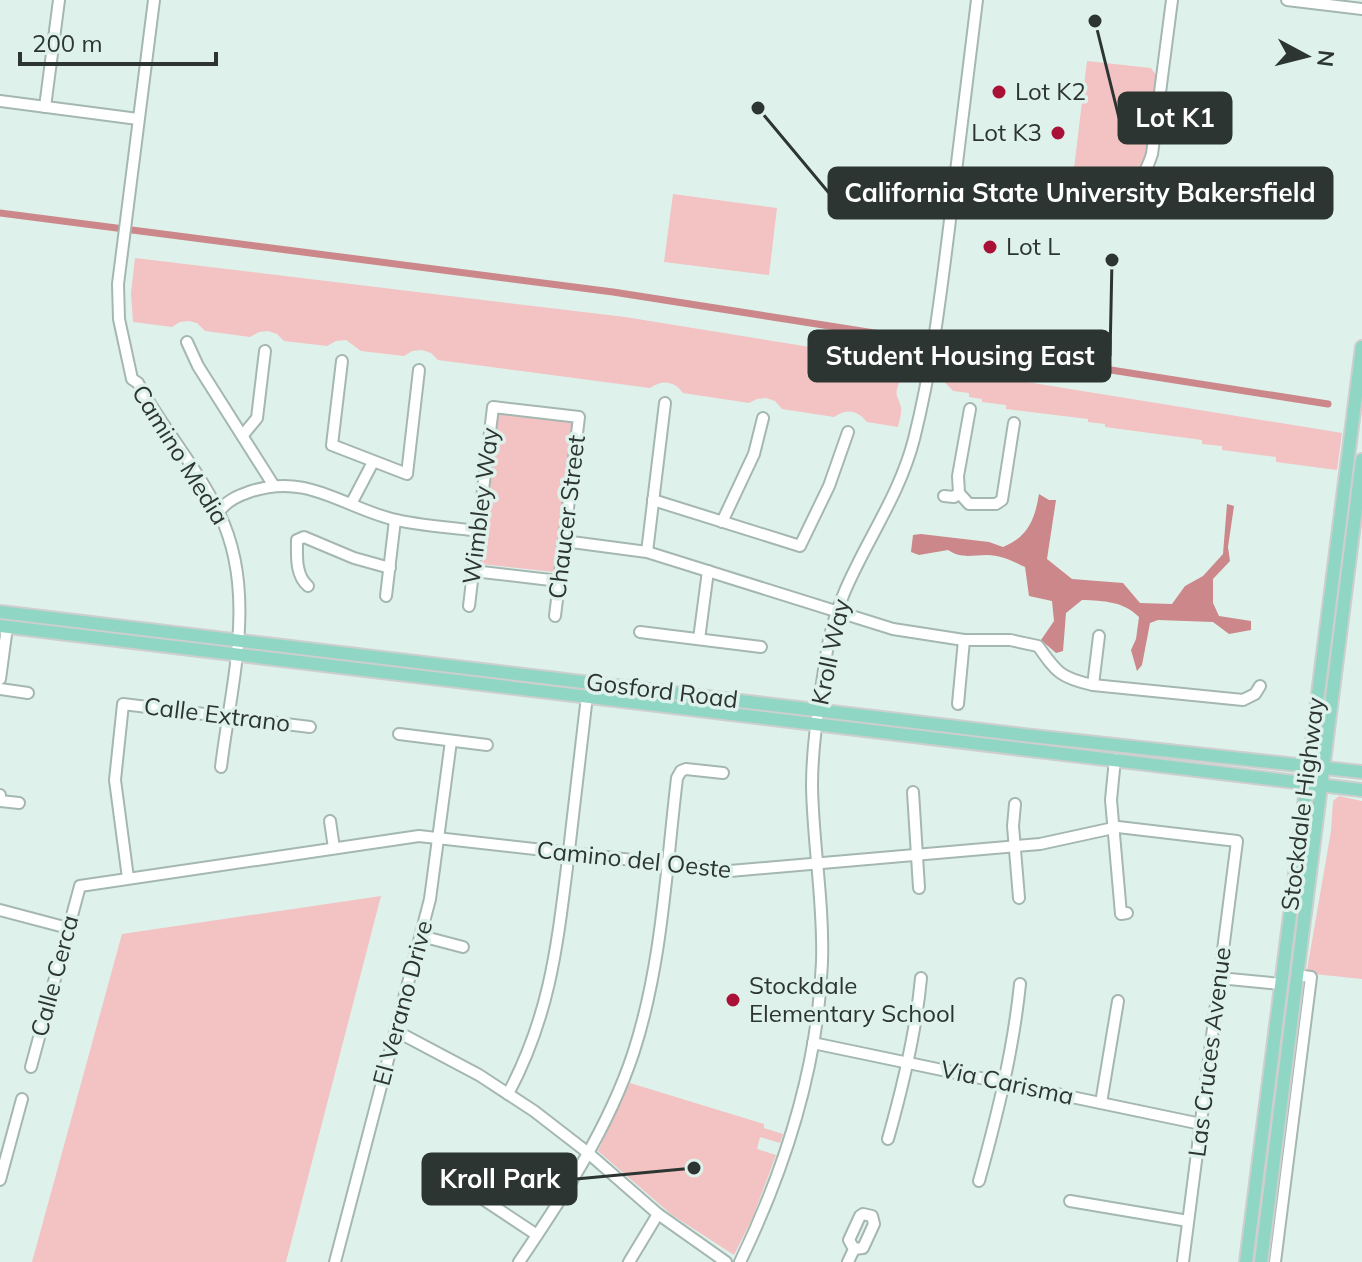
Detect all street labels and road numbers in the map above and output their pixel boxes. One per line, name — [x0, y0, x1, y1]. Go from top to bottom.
street label: Camino Media — [126, 379, 236, 530]
street label: Wimbley Way — [456, 425, 505, 586]
street label: Chaucer Street — [541, 433, 591, 600]
street label: Kroll Way — [804, 596, 856, 707]
street label: Gosford Road — [585, 666, 740, 714]
street label: Calle Extrano — [142, 690, 292, 738]
street label: Stockdale Highway — [1274, 695, 1330, 912]
street label: Camino del Oeste — [535, 834, 733, 884]
street label: Calle Cerca — [23, 912, 85, 1040]
street label: El Verano Drive — [366, 917, 438, 1088]
street label: Las Cruces Avenue — [1181, 945, 1237, 1158]
street label: Via Carisma — [938, 1053, 1077, 1111]

